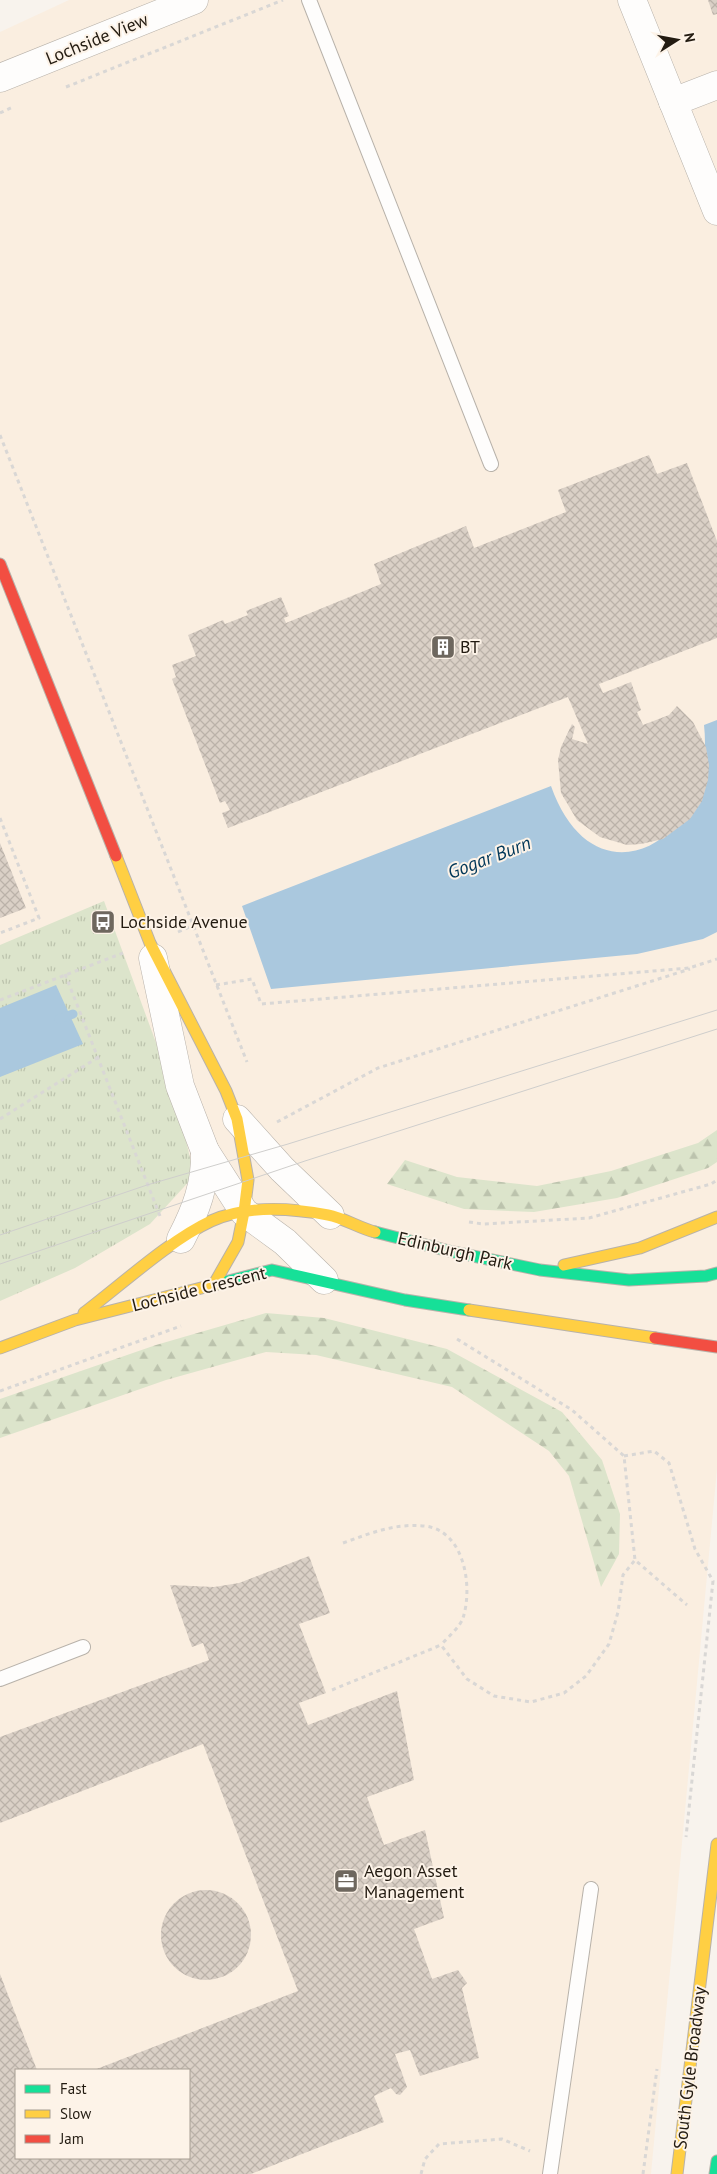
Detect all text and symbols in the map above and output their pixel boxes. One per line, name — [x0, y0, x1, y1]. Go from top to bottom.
street label: Lochside View — [42, 7, 152, 70]
north arrow — [652, 15, 702, 65]
text: N — [680, 31, 699, 44]
building icon: BT — [430, 634, 456, 660]
place label: BT — [460, 635, 480, 658]
water label: Gogar Burn — [444, 830, 534, 884]
bus stop icon: Lochside Avenue — [90, 909, 116, 935]
place label: Lochside Avenue — [120, 910, 248, 933]
street label: Edinburgh Park — [396, 1226, 515, 1275]
street label: Lochside Crescent — [129, 1261, 268, 1316]
place label: Aegon Asset Management — [364, 1859, 464, 1903]
office icon: Aegon Asset Management — [333, 1868, 359, 1894]
street label: South Gyle Broadway — [668, 1985, 711, 2151]
legend — [15, 2069, 190, 2159]
text: Fast — [60, 2079, 87, 2098]
text: Slow — [60, 2104, 91, 2123]
text: Jam — [59, 2129, 84, 2148]

